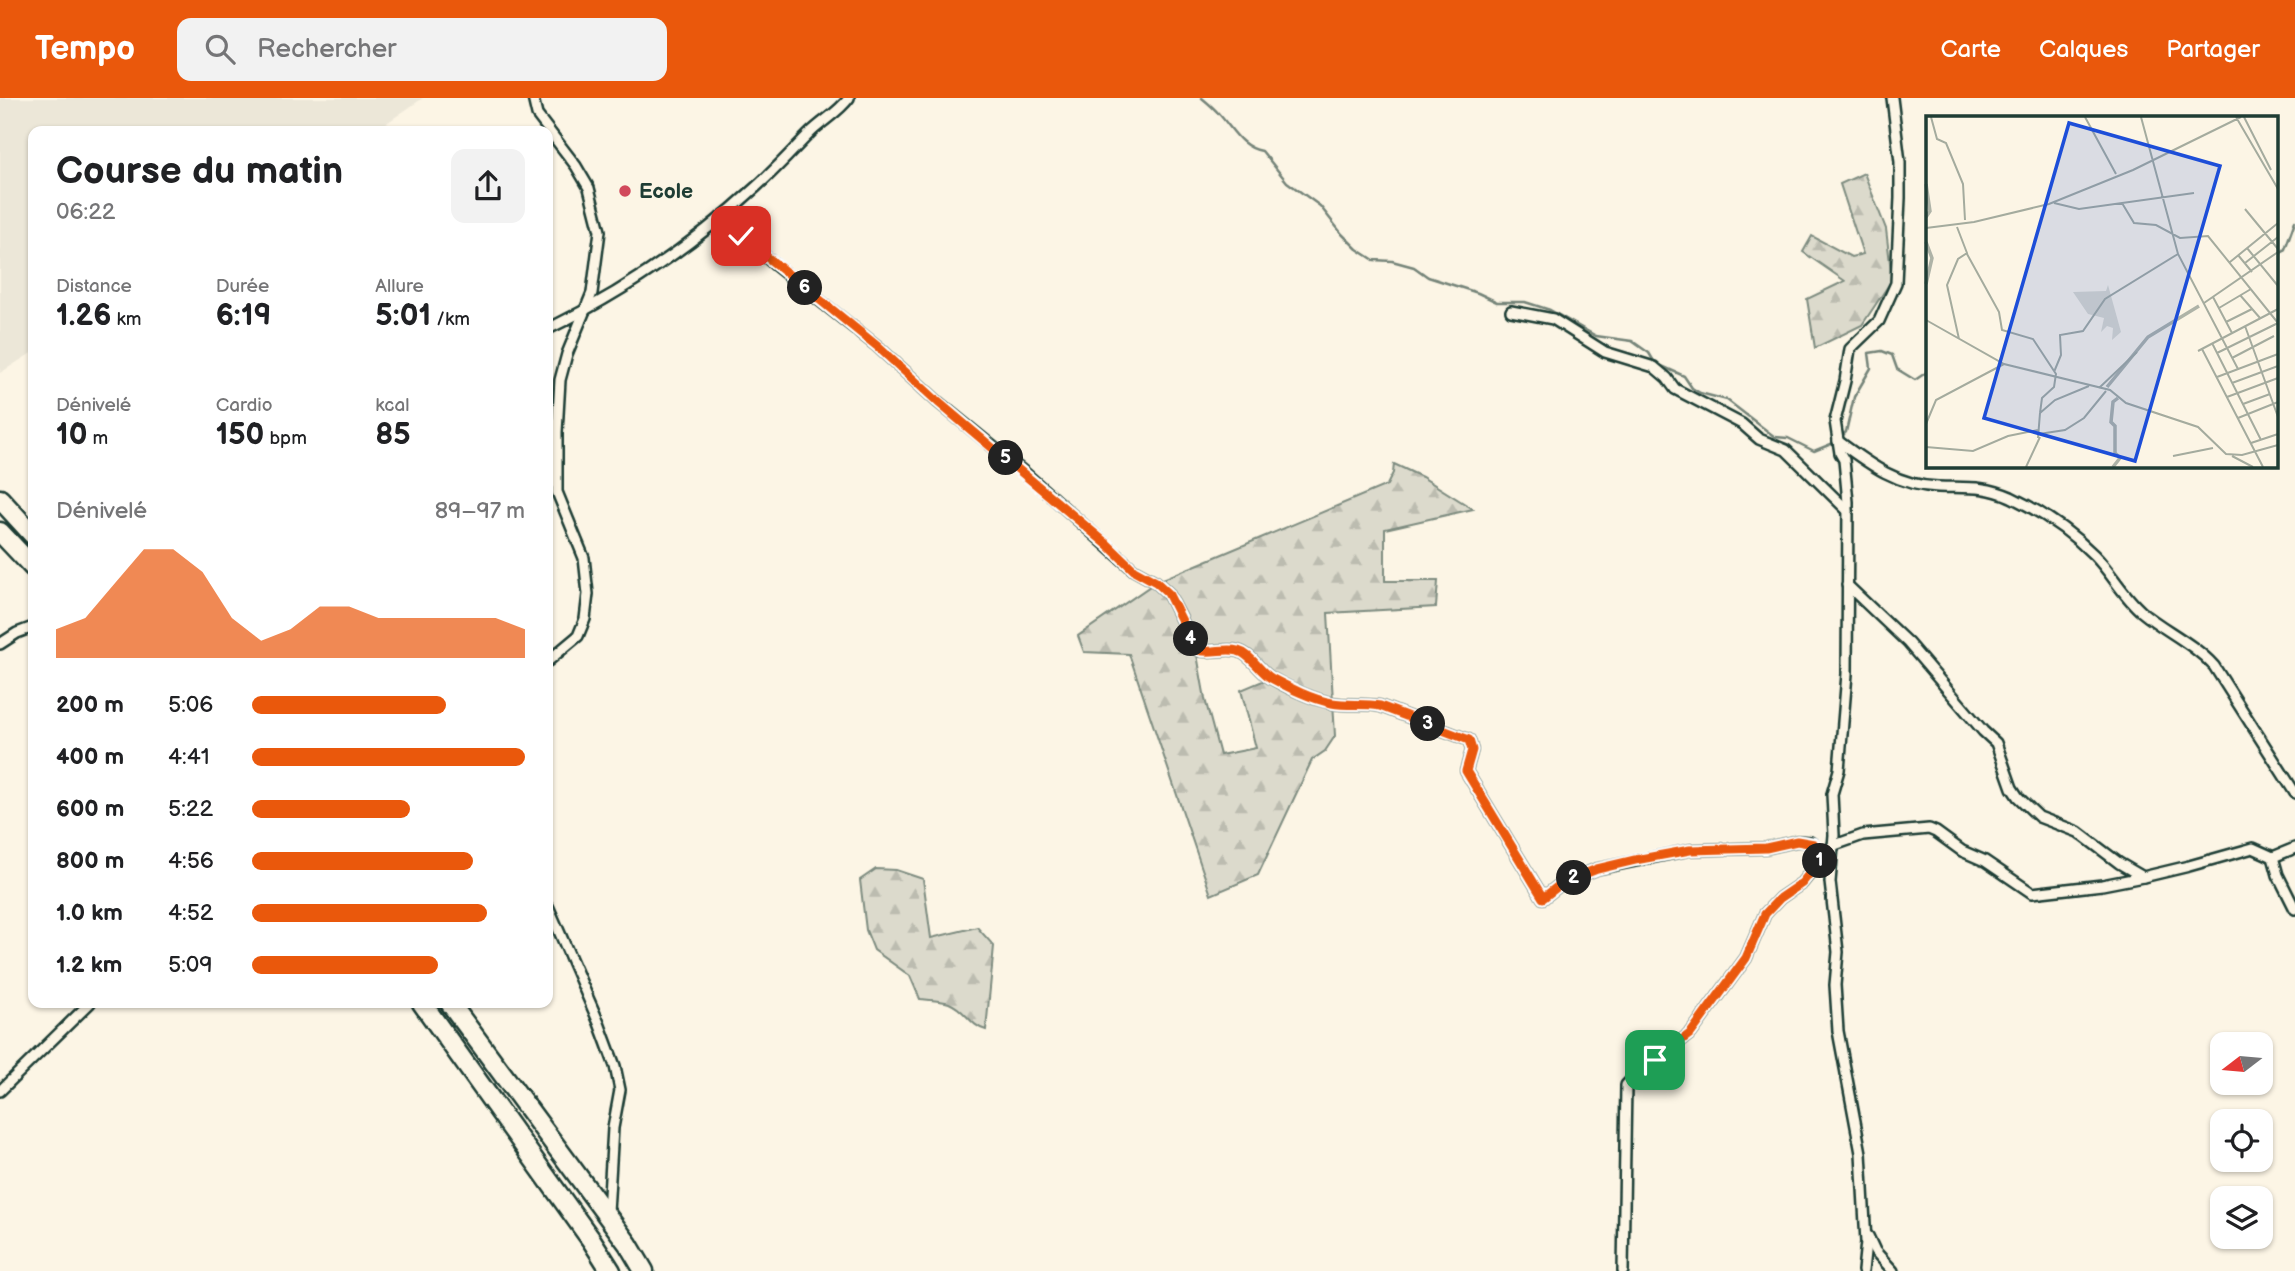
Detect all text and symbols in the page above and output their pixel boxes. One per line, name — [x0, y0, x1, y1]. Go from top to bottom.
search box — [177, 18, 667, 81]
text: Tempo — [35, 29, 135, 69]
icon: search — [201, 30, 239, 68]
text: Rechercher — [257, 34, 396, 65]
text: Carte — [1941, 35, 2001, 64]
text: Calques — [2039, 35, 2128, 64]
text: Partager — [2166, 35, 2260, 64]
inset map — [1926, 116, 2278, 467]
text: Course du matin — [56, 149, 343, 194]
button: share — [451, 149, 525, 223]
place label: Ecole — [639, 179, 693, 204]
marker: Ecole — [617, 183, 633, 199]
text: 06:22 — [56, 198, 115, 226]
pin — [711, 206, 771, 266]
icon: check — [722, 217, 760, 255]
pin: 6 — [788, 270, 822, 306]
text: Distance — [56, 275, 132, 298]
text: Durée — [216, 275, 269, 298]
text: Allure — [375, 275, 424, 298]
text: 6 — [799, 276, 810, 299]
text: 1.26 — [56, 298, 111, 334]
text: 6:19 — [216, 298, 271, 334]
text: 5:01 — [375, 298, 431, 334]
text: km — [111, 308, 142, 331]
text: /km — [431, 308, 470, 331]
text: Dénivelé — [56, 394, 131, 417]
text: Cardio — [216, 394, 273, 417]
text: kcal — [375, 394, 409, 417]
text: 10 — [56, 417, 87, 453]
text: 150 — [216, 417, 264, 453]
text: 85 — [375, 417, 411, 453]
text: m — [87, 427, 108, 450]
text: bpm — [264, 427, 307, 450]
pin: 5 — [988, 440, 1024, 476]
text: 5 — [1000, 446, 1011, 469]
text: Dénivelé — [56, 497, 147, 525]
text: 89–97 m — [435, 497, 525, 525]
pin: 4 — [1174, 622, 1208, 656]
text: 4 — [1185, 627, 1196, 650]
text: 200 m — [56, 691, 124, 719]
text: 5:06 — [168, 691, 213, 719]
pin: 3 — [1410, 706, 1446, 742]
text: 3 — [1422, 712, 1433, 735]
text: 400 m — [56, 743, 124, 771]
text: 4:41 — [168, 743, 210, 771]
text: 600 m — [56, 795, 124, 823]
text: 5:22 — [168, 795, 213, 823]
pin: 1 — [1802, 844, 1838, 878]
text: 800 m — [56, 847, 124, 875]
text: 4:56 — [168, 847, 214, 875]
text: 1 — [1816, 849, 1824, 872]
pin: 2 — [1556, 860, 1592, 896]
text: 2 — [1568, 866, 1579, 889]
text: 1.0 km — [56, 899, 123, 927]
text: 4:52 — [168, 899, 213, 927]
text: 1.2 km — [56, 951, 122, 979]
text: 5:09 — [168, 951, 213, 979]
pin — [1625, 1030, 1685, 1090]
north arrow — [2210, 1032, 2273, 1096]
map controls — [2210, 1032, 2273, 1249]
icon: arrive — [1636, 1041, 1674, 1079]
button: locate — [2210, 1109, 2273, 1172]
button: layers — [2210, 1186, 2273, 1249]

